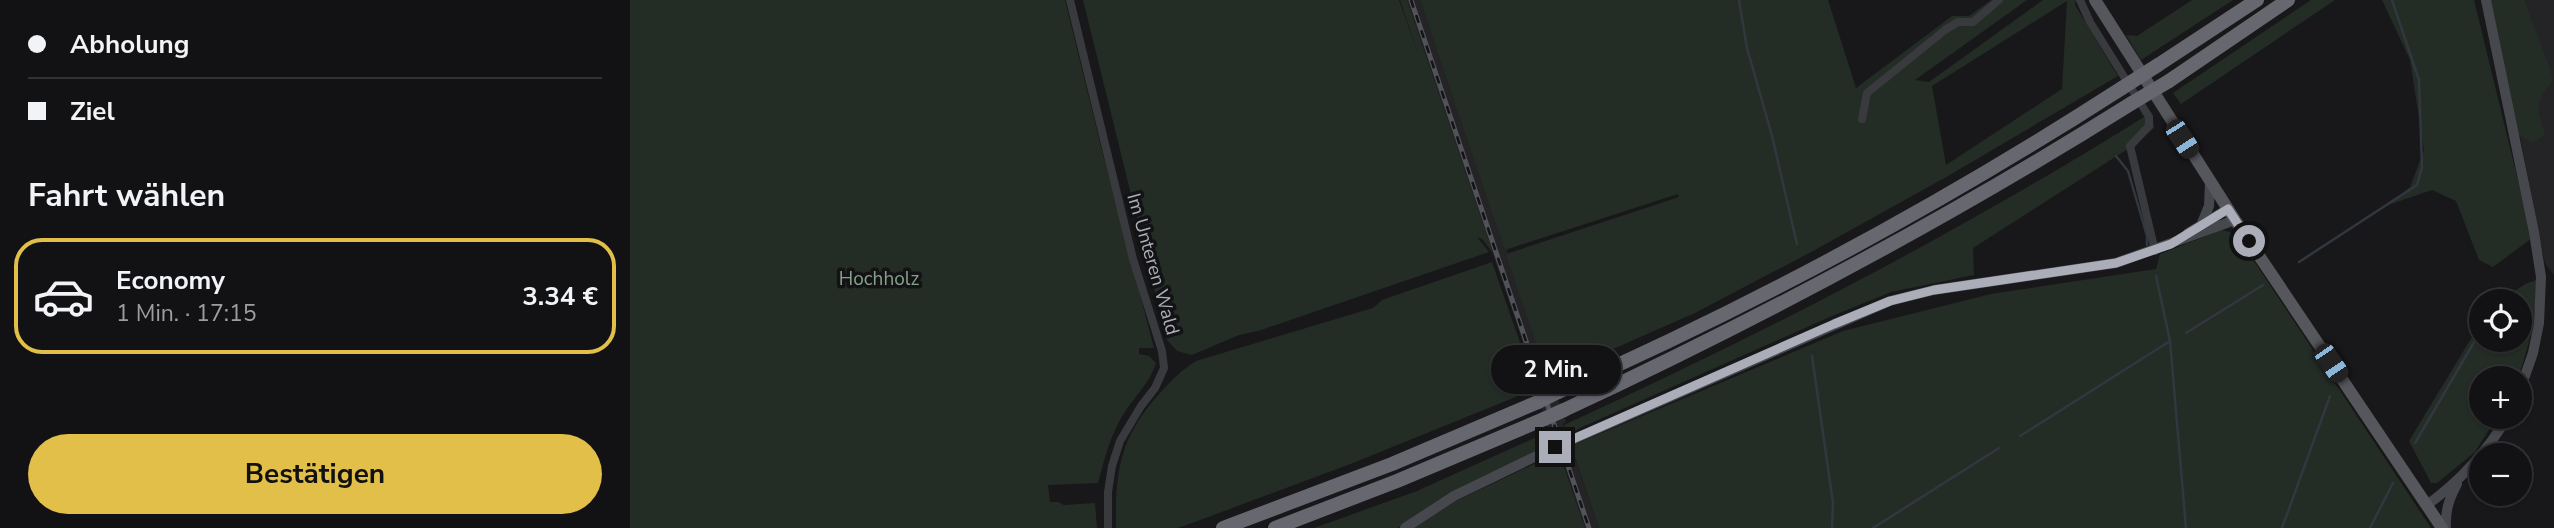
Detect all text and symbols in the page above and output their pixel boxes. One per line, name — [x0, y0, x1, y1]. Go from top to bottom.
text: Abholung — [70, 27, 189, 62]
text: Ziel — [70, 94, 115, 129]
car — [2162, 116, 2203, 162]
text: Fahrt wählen — [28, 174, 225, 217]
street label: Im Unteren Wald — [1120, 190, 1186, 338]
route start — [2233, 225, 2265, 257]
text: Economy — [116, 263, 225, 298]
icon: car — [32, 265, 95, 328]
park label: Hochholz — [839, 266, 919, 292]
text: 3.34 € — [522, 279, 598, 314]
map controls — [2469, 289, 2532, 506]
button: locate — [2469, 289, 2532, 352]
text: 1 Min. · 17:15 — [116, 298, 257, 329]
car — [2311, 340, 2352, 386]
callout: 2 Min. — [1490, 346, 1620, 394]
text: 2 Min. — [1524, 354, 1589, 385]
button: + — [2469, 366, 2532, 429]
route end — [1539, 431, 1571, 463]
button: Bestätigen — [28, 434, 602, 514]
button: − — [2469, 443, 2532, 506]

